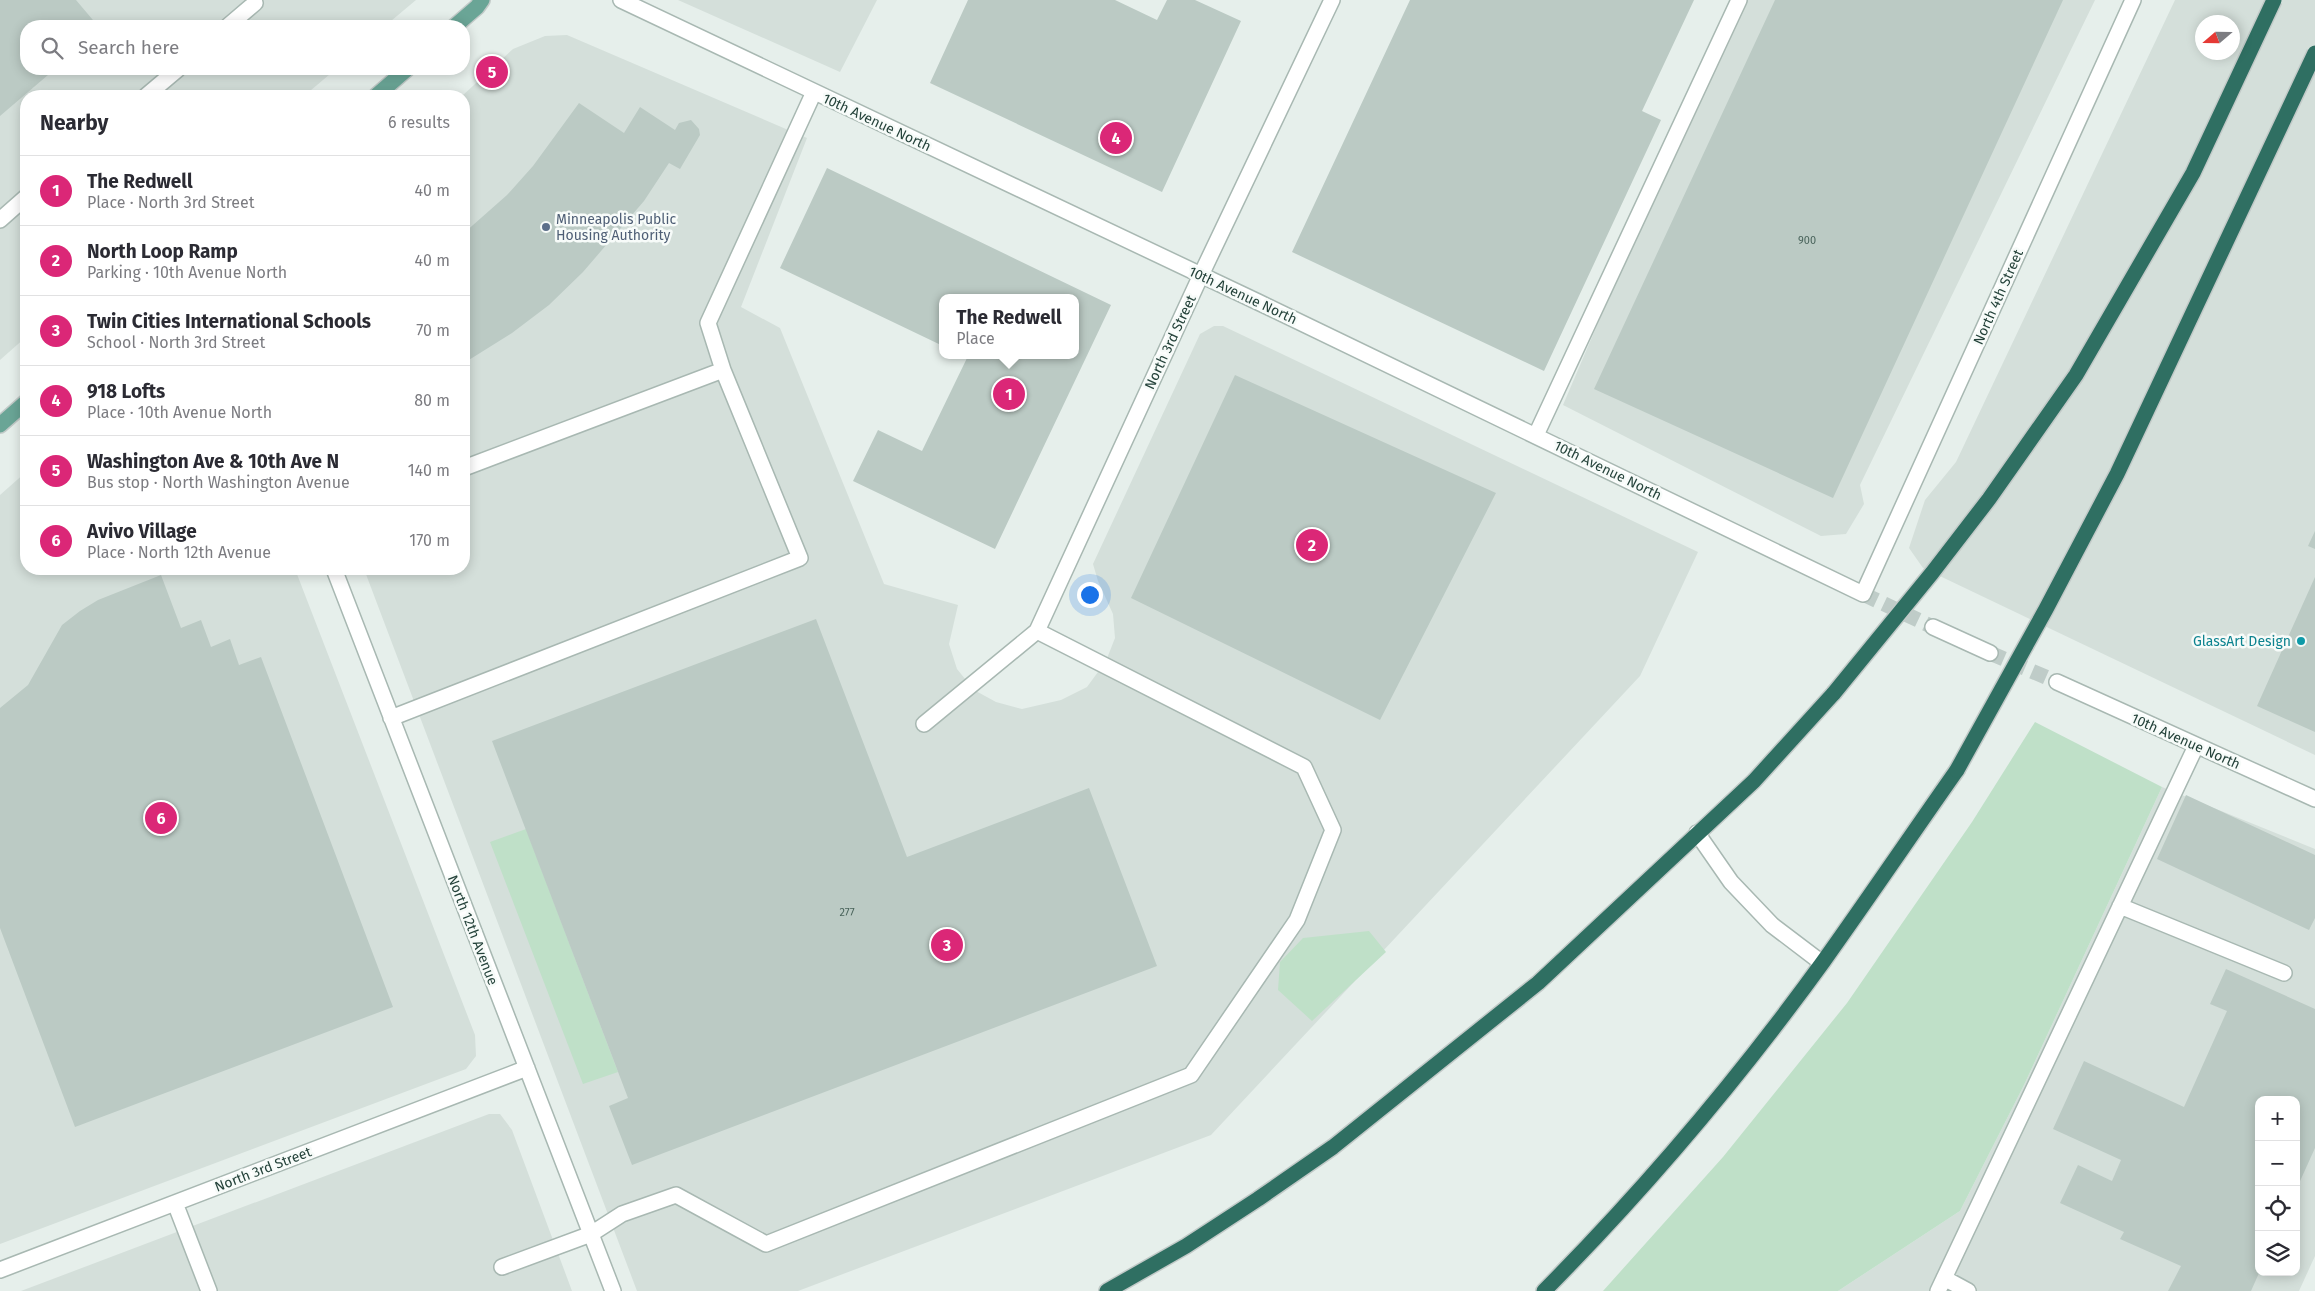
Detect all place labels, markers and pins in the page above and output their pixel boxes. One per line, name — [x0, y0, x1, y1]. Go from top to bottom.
pin: 5 — [476, 53, 508, 91]
pin: 4 — [1100, 119, 1132, 157]
place label: Minneapolis Public Housing Authority — [556, 211, 676, 244]
marker: Minneapolis Public Housing Authority — [540, 221, 552, 233]
pin: 1 — [993, 375, 1025, 413]
pin: 2 — [1296, 526, 1328, 564]
place label: GlassArt Design — [2193, 633, 2291, 650]
marker: GlassArt Design — [2295, 635, 2307, 647]
pin: 6 — [145, 799, 177, 837]
pin: 3 — [931, 926, 963, 964]

